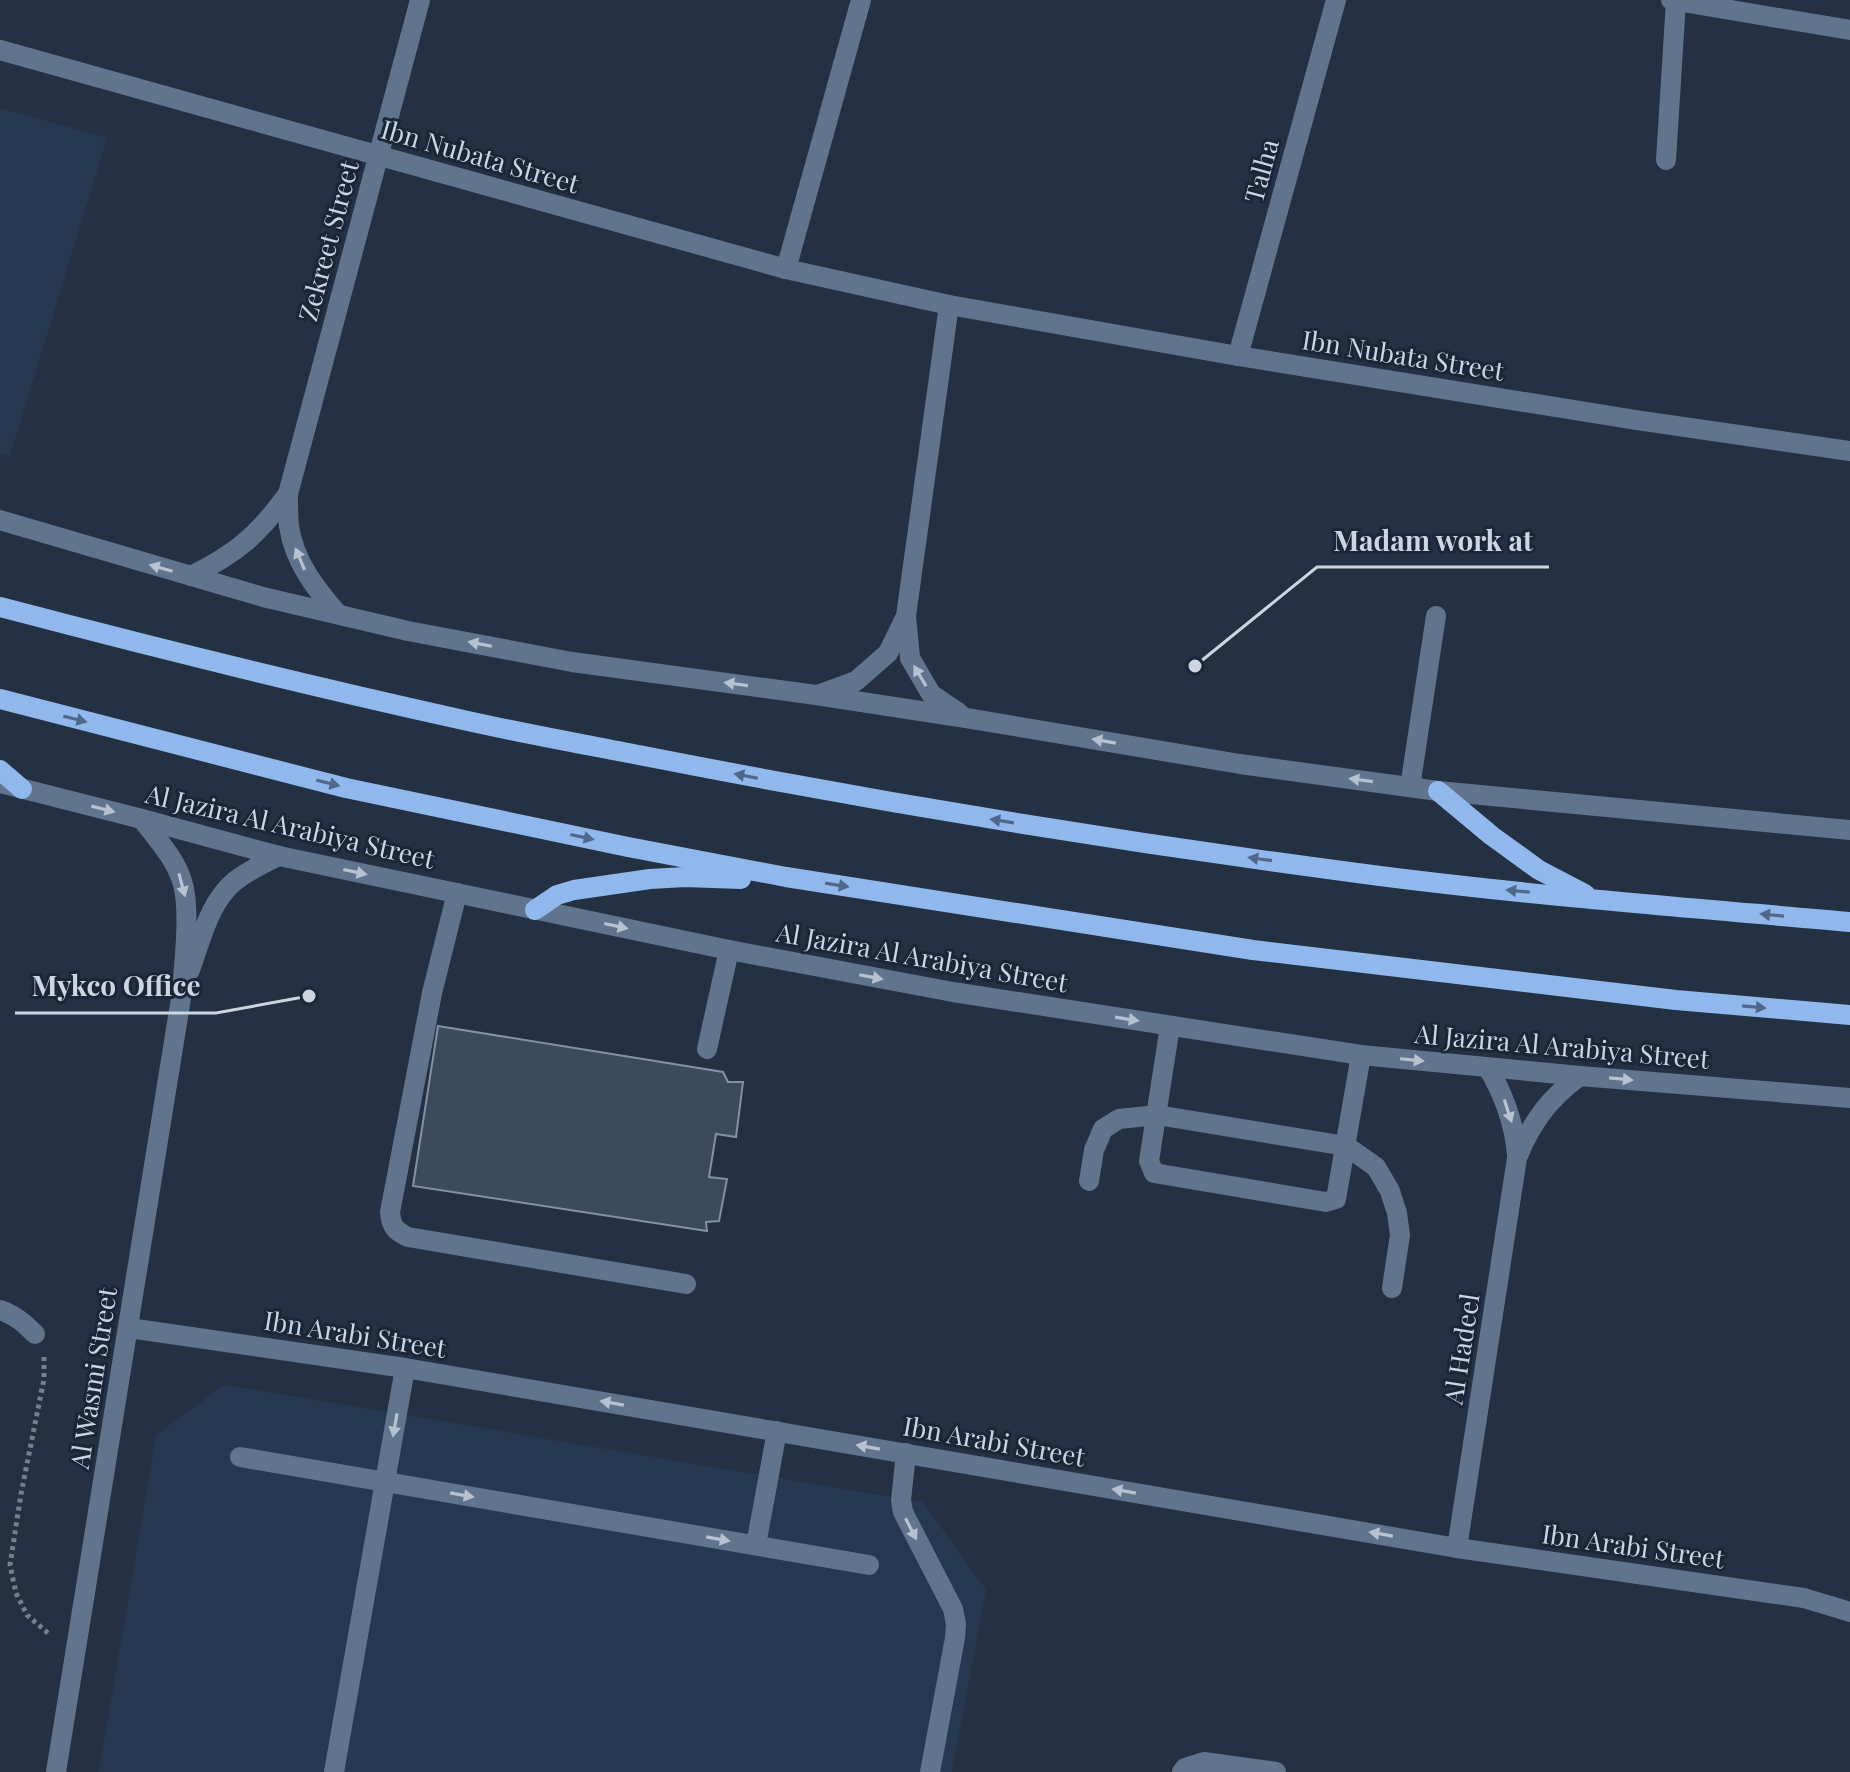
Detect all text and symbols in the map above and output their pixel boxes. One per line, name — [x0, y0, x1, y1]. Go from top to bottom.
street label: Ibn Nubata Street — [377, 111, 584, 201]
street label: Talha — [1235, 135, 1286, 206]
street label: Zekreet Street — [289, 156, 366, 325]
street label: Ibn Nubata Street — [1300, 321, 1508, 388]
callout: Madam work at — [1317, 515, 1549, 567]
text: Madam work at — [1333, 521, 1533, 558]
one-way arrow — [294, 547, 307, 571]
one-way arrow — [148, 561, 172, 574]
one-way arrow — [467, 638, 492, 650]
one-way arrow — [914, 665, 928, 687]
one-way arrow — [724, 678, 749, 691]
one-way arrow — [63, 714, 88, 726]
one-way arrow — [1091, 735, 1116, 747]
one-way arrow — [734, 769, 759, 782]
one-way arrow — [1348, 773, 1373, 786]
street label: Al Jazira Al Arabiya Street — [142, 775, 439, 876]
one-way arrow — [315, 777, 340, 790]
one-way arrow — [90, 804, 115, 816]
one-way arrow — [990, 815, 1015, 827]
one-way arrow — [570, 831, 595, 844]
one-way arrow — [1247, 853, 1272, 866]
one-way arrow — [343, 866, 368, 878]
one-way arrow — [176, 872, 188, 897]
one-way arrow — [825, 879, 850, 892]
one-way arrow — [1505, 885, 1530, 898]
one-way arrow — [1759, 908, 1784, 921]
street label: Al Jazira Al Arabiya Street — [773, 913, 1072, 1000]
one-way arrow — [603, 921, 628, 933]
callout: Mykco Office — [15, 961, 216, 1013]
text: Mykco Office — [31, 966, 201, 1003]
one-way arrow — [859, 971, 884, 983]
one-way arrow — [1742, 1001, 1767, 1014]
one-way arrow — [1115, 1013, 1140, 1026]
street label: Al Jazira Al Arabiya Street — [1412, 1015, 1712, 1076]
one-way arrow — [1400, 1053, 1425, 1066]
one-way arrow — [1609, 1073, 1634, 1086]
one-way arrow — [1503, 1099, 1515, 1123]
street label: Al Wasmi Street — [61, 1284, 124, 1472]
street label: Al Hadeel — [1434, 1291, 1487, 1408]
street label: Ibn Arabi Street — [262, 1302, 450, 1365]
one-way arrow — [599, 1397, 624, 1409]
street label: Ibn Arabi Street — [901, 1407, 1089, 1474]
one-way arrow — [388, 1413, 401, 1438]
one-way arrow — [855, 1440, 880, 1452]
one-way arrow — [1111, 1484, 1136, 1496]
one-way arrow — [450, 1489, 475, 1502]
street label: Ibn Arabi Street — [1540, 1515, 1728, 1576]
one-way arrow — [904, 1517, 918, 1540]
one-way arrow — [1368, 1528, 1393, 1540]
one-way arrow — [706, 1533, 731, 1545]

